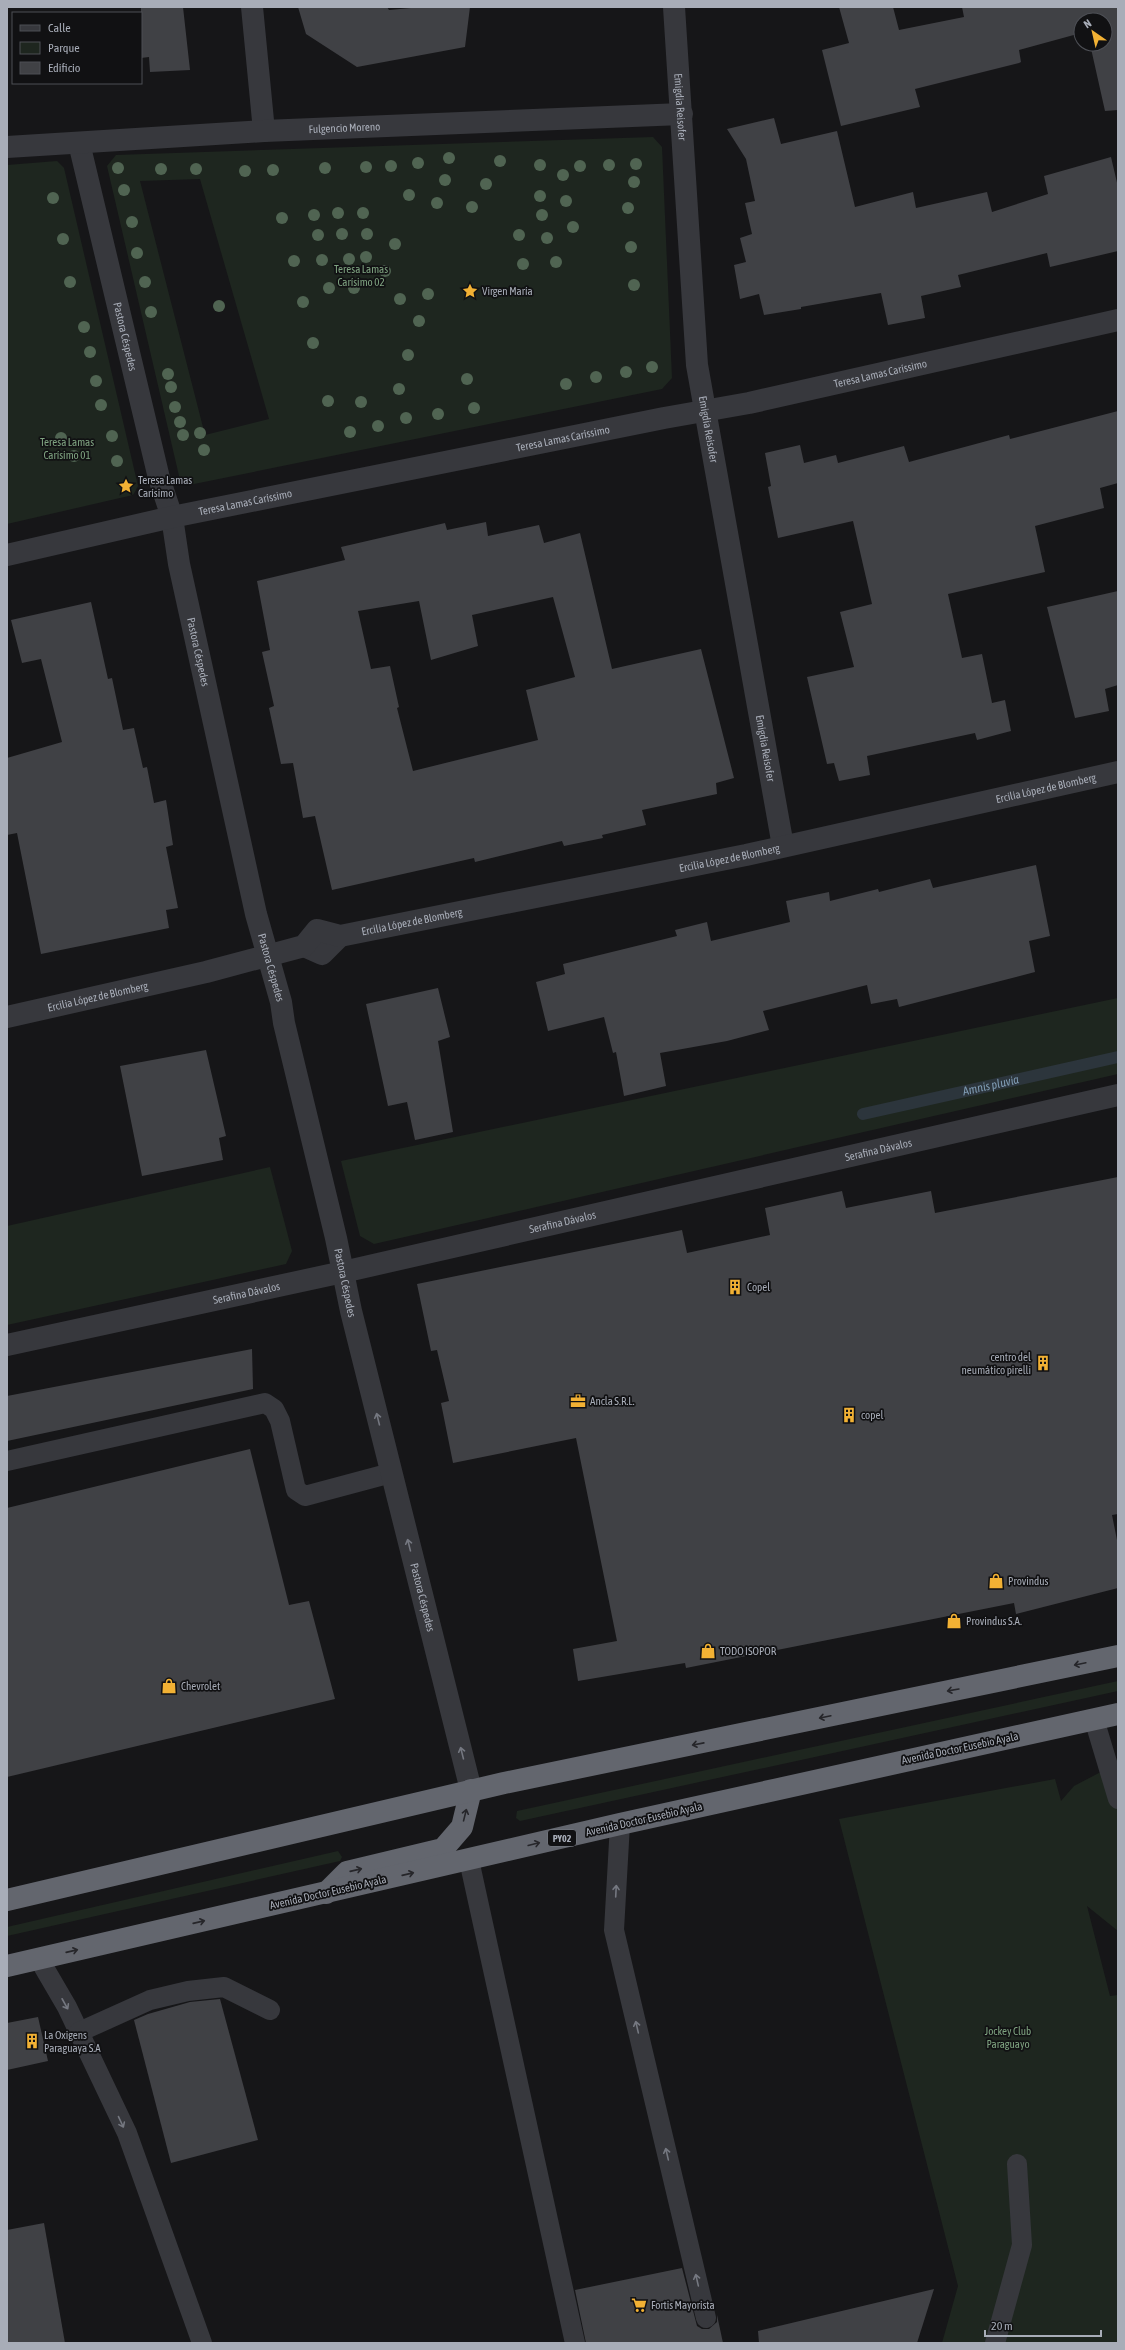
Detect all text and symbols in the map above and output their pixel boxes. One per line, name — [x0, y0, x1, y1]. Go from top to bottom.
legend — [12, 12, 142, 84]
north arrow — [1073, 12, 1113, 52]
text: N — [1081, 17, 1093, 31]
text: Calle — [48, 21, 71, 35]
text: Parque — [48, 41, 80, 55]
text: Edificio — [48, 61, 81, 75]
street label: Emigdia Reisofer — [672, 73, 689, 142]
street label: Fulgencio Moreno — [308, 120, 381, 135]
park label: Teresa Lamas Carísimo 02 — [334, 263, 388, 288]
place icon: Virgen María — [461, 282, 479, 300]
place label: Virgen María — [482, 285, 533, 297]
street label: Pastora Céspedes — [111, 301, 139, 372]
street label: Teresa Lamas Caríssimo — [833, 357, 928, 390]
street label: Emigdia Reisofer — [697, 395, 720, 464]
street label: Teresa Lamas Caríssimo — [515, 423, 611, 454]
park label: Teresa Lamas Carísimo 01 — [40, 436, 94, 461]
place label: Teresa Lamas Carísimo — [138, 474, 192, 499]
place icon: Teresa Lamas Carísimo — [117, 477, 135, 495]
street label: Teresa Lamas Caríssimo — [197, 487, 293, 518]
street label: Pastora Céspedes — [185, 616, 212, 688]
street label: Emigdia Reisofer — [754, 714, 777, 783]
street label: Ercilia López de Blomberg — [994, 771, 1097, 805]
street label: Ercilia López de Blomberg — [678, 842, 781, 874]
street label: Ercilia López de Blomberg — [360, 906, 463, 938]
street label: Pastora Céspedes — [256, 932, 287, 1003]
street label: Ercilia López de Blomberg — [46, 979, 149, 1014]
water label: Amnis pluvia — [961, 1072, 1021, 1099]
street label: Serafina Dávalos — [844, 1136, 913, 1163]
street label: Serafina Dávalos — [528, 1208, 597, 1235]
street label: Pastora Céspedes — [332, 1247, 358, 1319]
building icon: Copel — [726, 1278, 744, 1296]
street label: Serafina Dávalos — [212, 1280, 281, 1306]
place label: Copel — [747, 1281, 770, 1293]
place label: centro del neumático pirelli — [962, 1351, 1031, 1376]
building icon: centro del neumático pirelli — [1034, 1354, 1052, 1372]
office icon: Ancla S.R.L. — [569, 1392, 587, 1410]
place label: Ancla S.R.L. — [590, 1395, 635, 1407]
building icon: copel — [840, 1406, 858, 1424]
place label: copel — [861, 1409, 883, 1421]
one-way arrow — [374, 1413, 381, 1426]
one-way arrow — [405, 1539, 413, 1552]
street label: Pastora Céspedes — [408, 1562, 437, 1633]
shop icon: Provindus — [987, 1572, 1005, 1590]
place label: Provindus — [1008, 1575, 1049, 1587]
shop icon: Provindus S.A. — [945, 1612, 963, 1630]
place label: Provindus S.A. — [966, 1615, 1022, 1627]
shop icon: TODO ISOPOR — [699, 1642, 717, 1660]
place label: TODO ISOPOR — [720, 1645, 777, 1657]
one-way arrow — [1074, 1660, 1087, 1668]
shop icon: Chevrolet — [160, 1677, 178, 1695]
place label: Chevrolet — [181, 1680, 220, 1692]
one-way arrow — [946, 1686, 959, 1694]
one-way arrow — [819, 1714, 832, 1722]
street label: Avenida Doctor Eusebio Ayala — [900, 1730, 1020, 1766]
one-way arrow — [692, 1740, 705, 1748]
one-way arrow — [457, 1746, 465, 1759]
street label: Avenida Doctor Eusebio Ayala — [585, 1800, 703, 1838]
one-way arrow — [461, 1809, 469, 1822]
road number: PY02 — [548, 1830, 576, 1846]
one-way arrow — [527, 1840, 540, 1848]
one-way arrow — [349, 1865, 362, 1873]
one-way arrow — [401, 1869, 414, 1877]
street label: Avenida Doctor Eusebio Ayala — [269, 1873, 387, 1911]
one-way arrow — [613, 1885, 620, 1898]
one-way arrow — [192, 1917, 205, 1925]
one-way arrow — [65, 1946, 78, 1954]
one-way arrow — [62, 1998, 70, 2010]
one-way arrow — [633, 2021, 640, 2034]
park label: Jockey Club Paraguayo — [985, 2025, 1031, 2050]
place label: La Oxigens Paraguaya S.A — [44, 2029, 101, 2054]
building icon: La Oxigens Paraguaya S.A — [23, 2032, 41, 2050]
one-way arrow — [118, 2115, 125, 2127]
one-way arrow — [663, 2148, 671, 2161]
one-way arrow — [693, 2274, 701, 2287]
supermarket icon: Fortis Mayorista — [630, 2296, 648, 2314]
place label: Fortis Mayorista — [651, 2299, 715, 2311]
scale bar — [985, 2312, 1101, 2338]
text: 20 m — [991, 2319, 1013, 2333]

